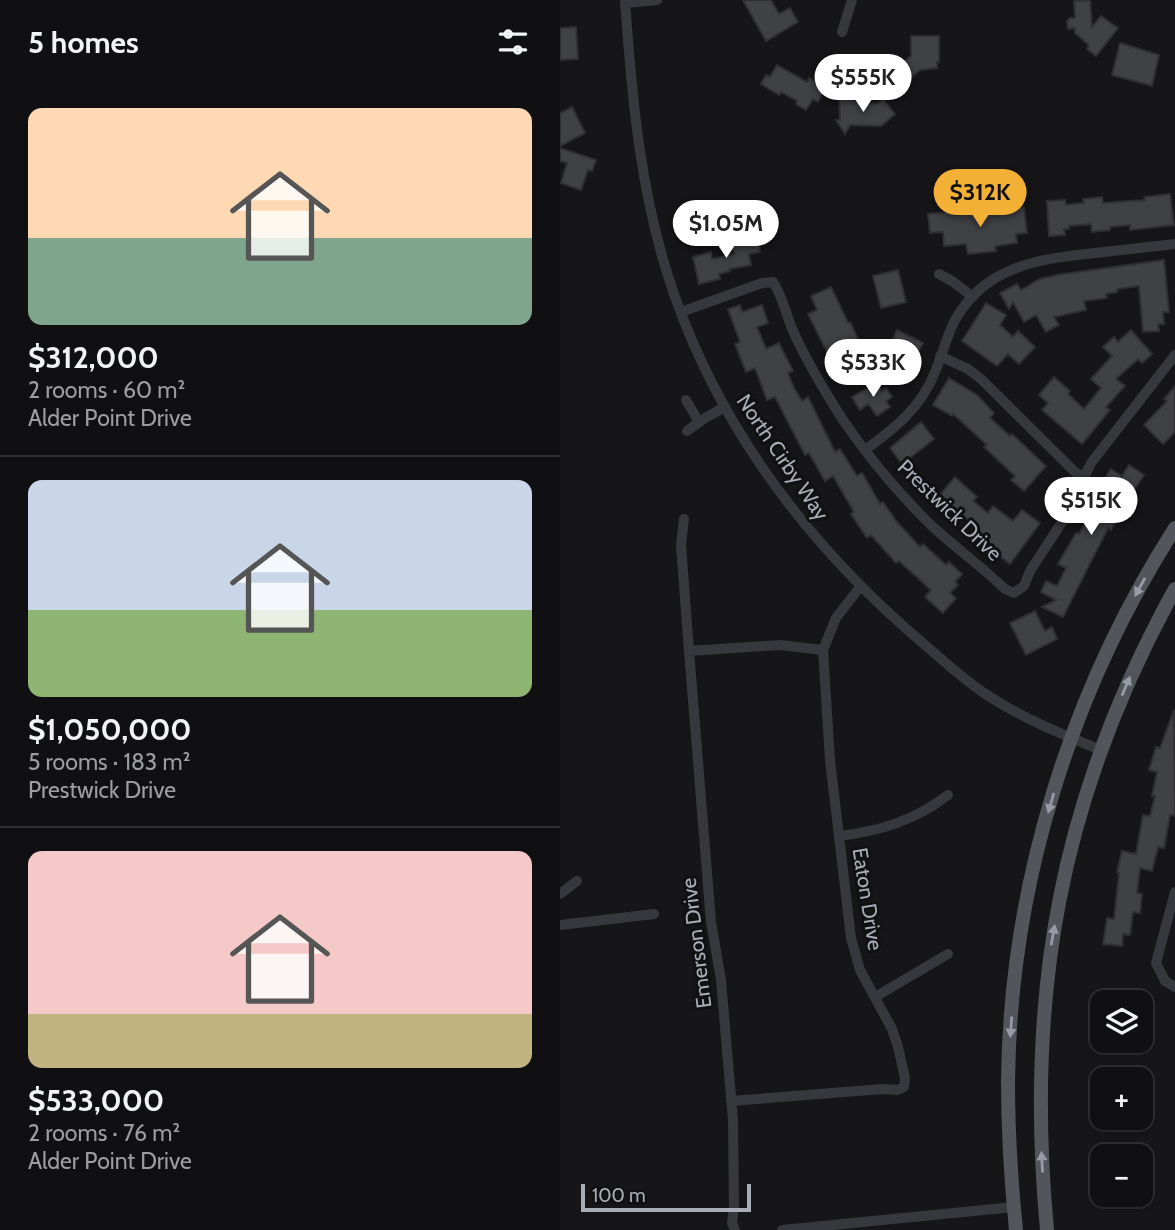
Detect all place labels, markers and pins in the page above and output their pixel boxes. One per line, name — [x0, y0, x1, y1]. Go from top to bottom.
pin: $555K — [814, 54, 912, 114]
pin: $312K — [931, 170, 1029, 229]
pin: $1.05M — [669, 201, 783, 260]
pin: $533K — [824, 340, 922, 399]
pin: $515K — [1042, 477, 1140, 537]

